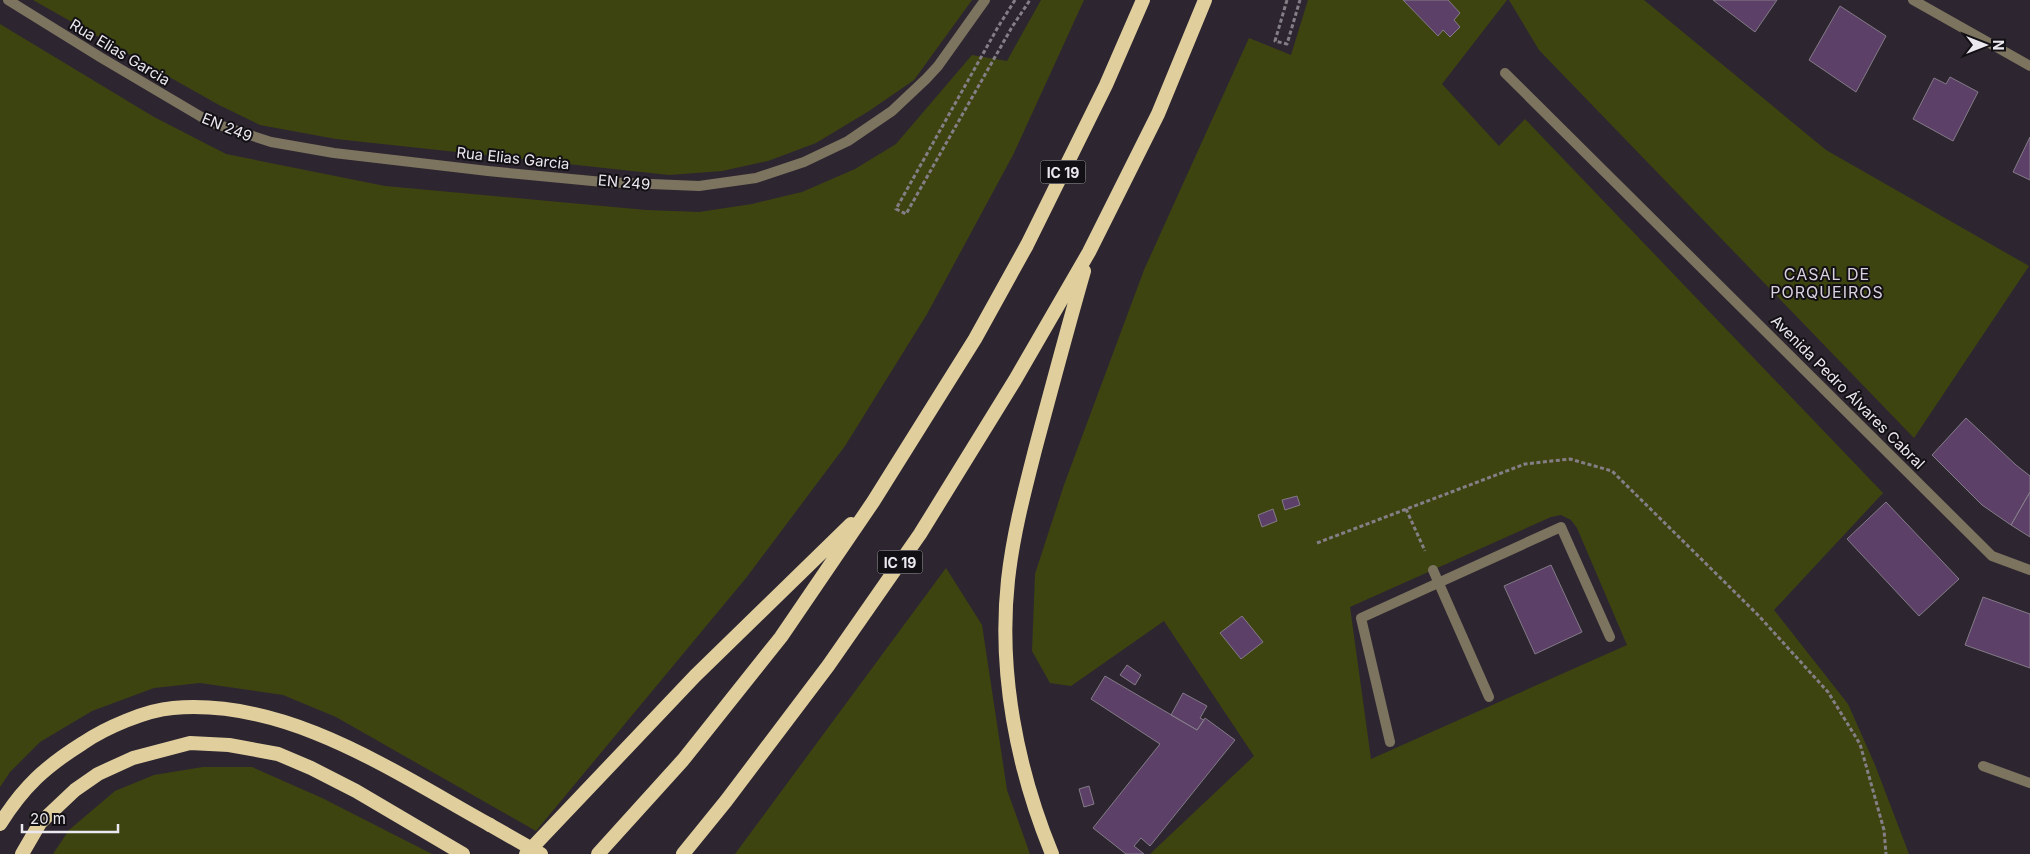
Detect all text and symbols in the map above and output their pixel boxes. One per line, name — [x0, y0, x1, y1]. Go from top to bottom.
street label: Rua Elias Garcia — [66, 15, 174, 89]
north arrow — [1960, 20, 2010, 70]
text: N — [1990, 40, 2007, 50]
street label: EN 249 — [199, 108, 255, 146]
street label: Rua Elias Garcia — [455, 143, 571, 173]
road number: IC 19 — [1040, 160, 1086, 183]
street label: EN 249 — [597, 170, 651, 194]
district label: CASAL DE PORQUEIROS — [1770, 264, 1884, 302]
street label: Avenida Pedro Álvares Cabral — [1767, 311, 1929, 473]
road number: IC 19 — [878, 550, 922, 574]
scale bar — [22, 802, 119, 834]
text: 20 m — [30, 809, 66, 828]

